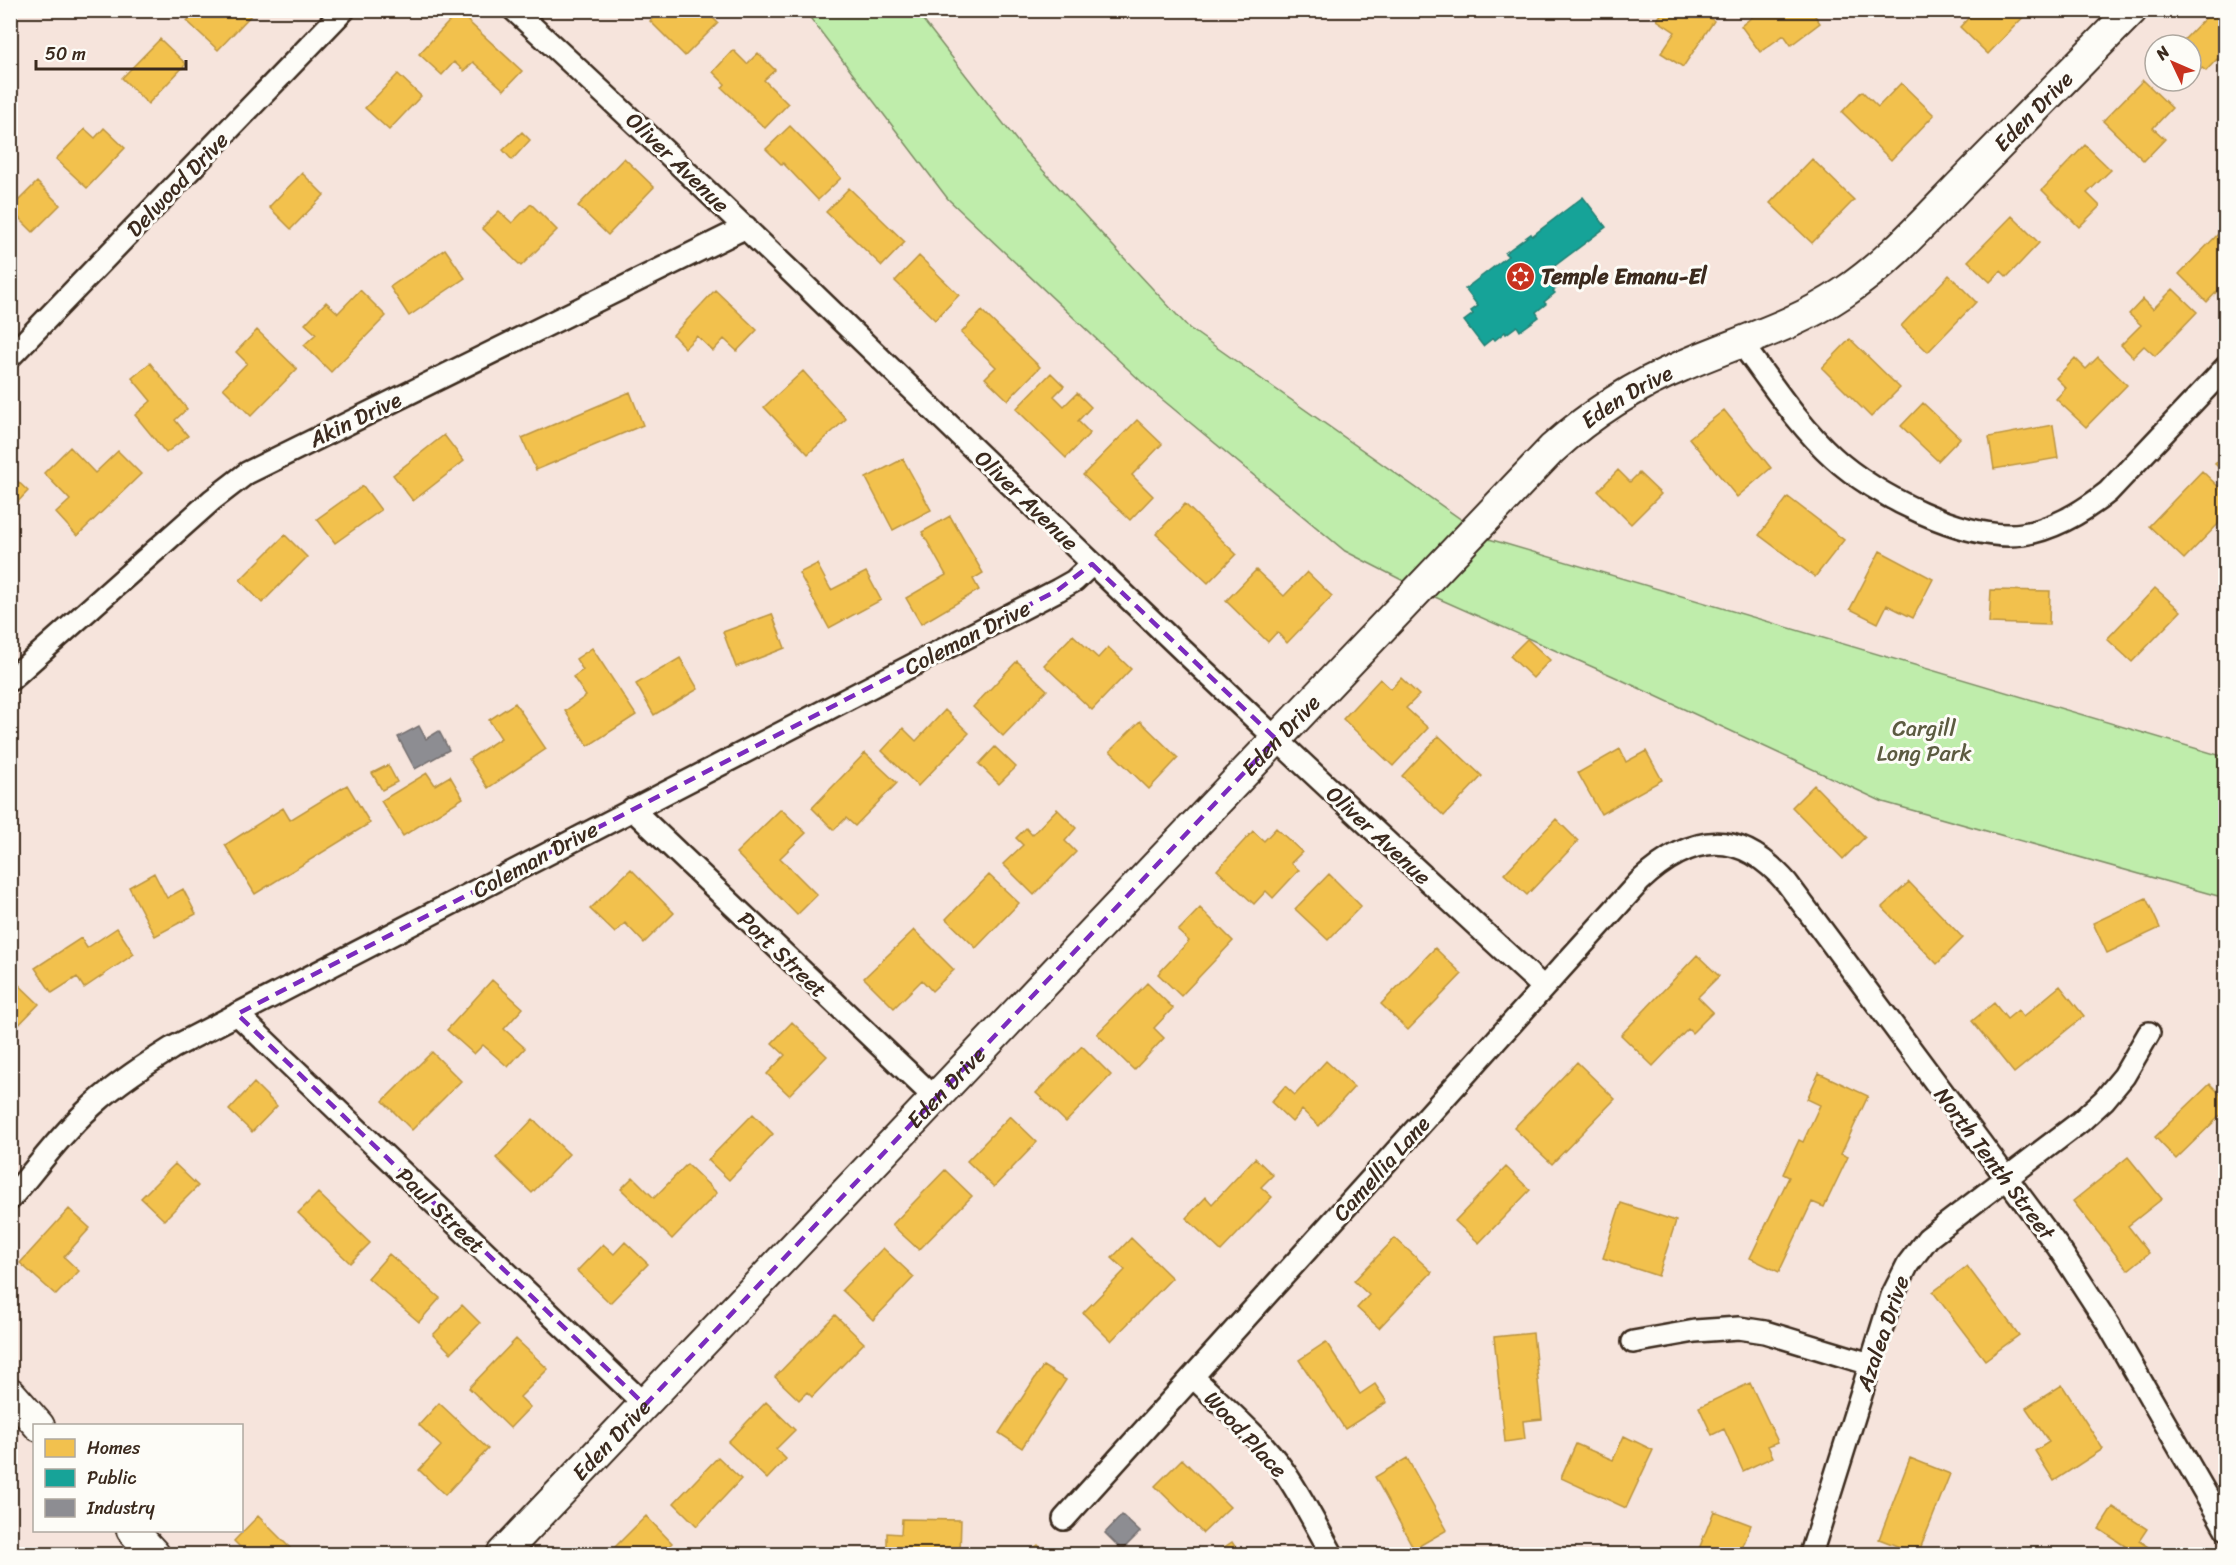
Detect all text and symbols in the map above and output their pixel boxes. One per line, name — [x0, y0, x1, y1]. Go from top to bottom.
scale bar — [36, 33, 186, 71]
north arrow — [2143, 33, 2203, 93]
text: 50 m — [45, 38, 86, 70]
text: N — [2148, 38, 2177, 68]
street label: Eden Drive — [1984, 61, 2083, 161]
street label: Oliver Avenue — [616, 102, 739, 223]
street label: Delwood Drive — [116, 122, 238, 246]
place label: Temple Emanu-El — [1541, 257, 1708, 296]
synagogue icon: Temple Emanu-El — [1504, 260, 1536, 292]
street label: Eden Drive — [1572, 354, 1679, 439]
street label: Akin Drive — [301, 380, 409, 459]
street label: Oliver Avenue — [965, 440, 1088, 561]
street label: Coleman Drive — [897, 589, 1038, 686]
street label: Eden Drive — [1232, 685, 1330, 786]
park label: Cargill Long Park — [1877, 709, 1972, 773]
street label: Oliver Avenue — [1317, 776, 1441, 895]
street label: Coleman Drive — [465, 810, 605, 909]
street label: Port Street — [729, 901, 837, 1008]
street label: Eden Drive — [897, 1037, 995, 1138]
street label: North Tenth Street — [1924, 1078, 2066, 1249]
street label: Camellia Lane — [1323, 1106, 1440, 1230]
street label: Paul Street — [387, 1157, 495, 1264]
street label: Azalea Drive — [1844, 1270, 1920, 1397]
street label: Wood Place — [1194, 1381, 1297, 1488]
street label: Eden Drive — [562, 1389, 661, 1490]
legend — [33, 1424, 243, 1532]
text: Homes — [87, 1432, 141, 1464]
text: Public — [87, 1462, 137, 1494]
text: Industry — [86, 1492, 156, 1524]

